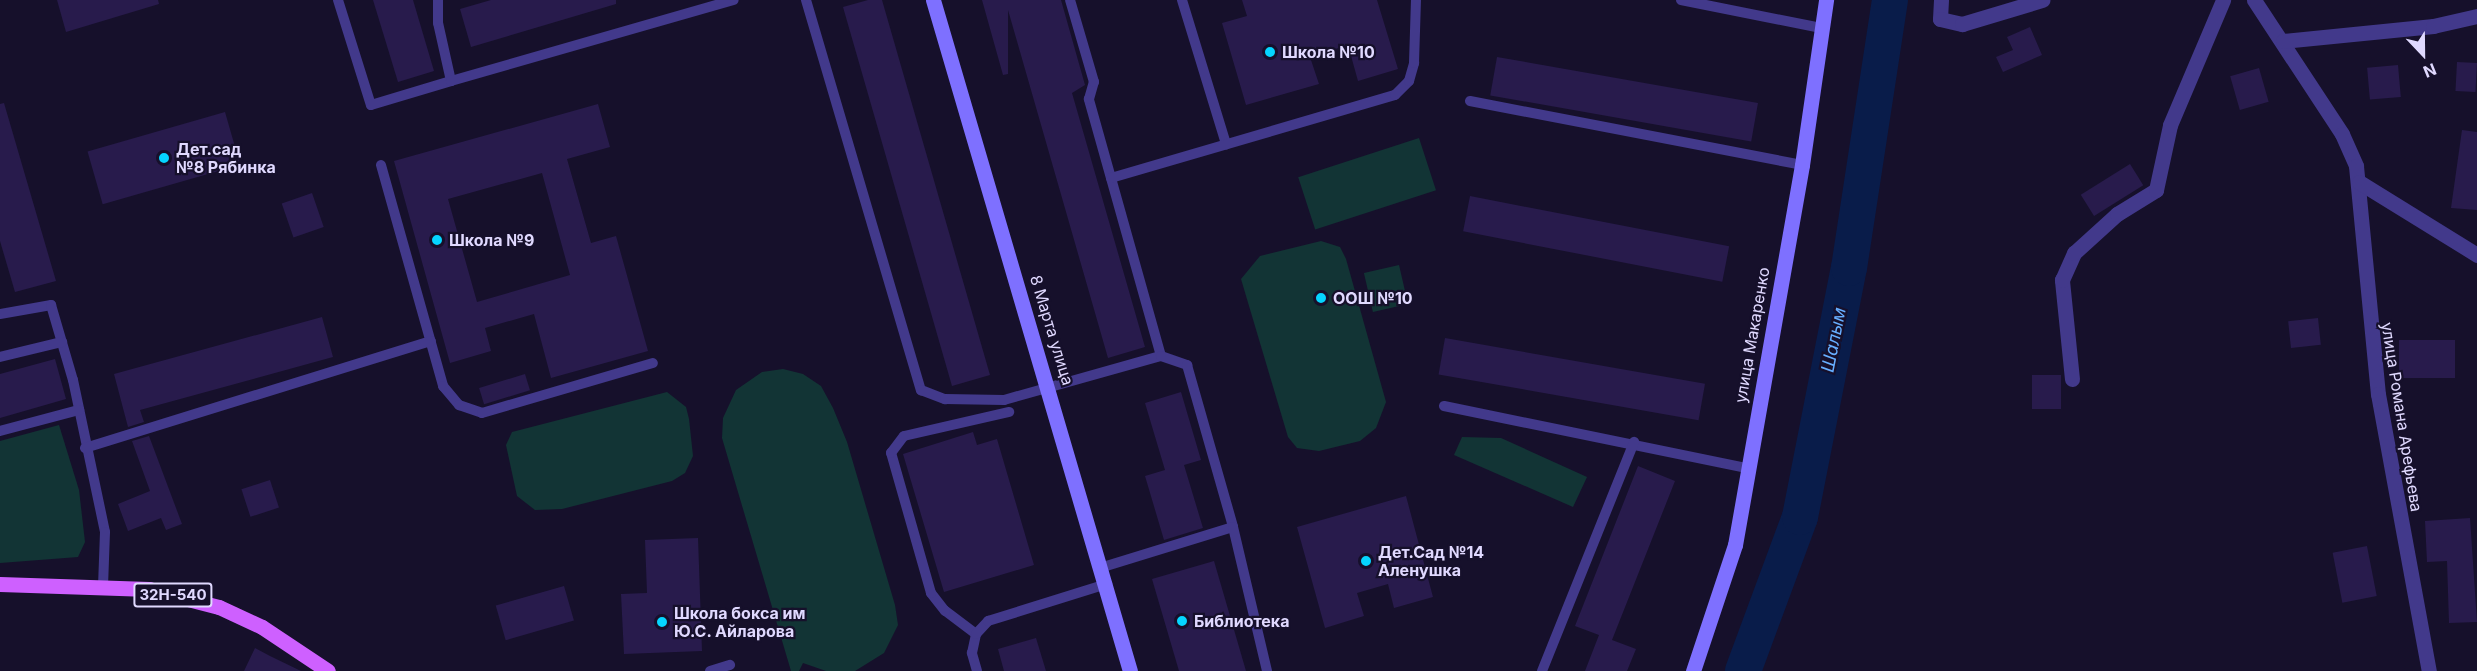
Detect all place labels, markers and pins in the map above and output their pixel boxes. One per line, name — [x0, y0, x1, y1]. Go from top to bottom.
place label: Школа №10 — [1282, 42, 1375, 62]
marker: Школа №10 — [1263, 45, 1277, 59]
place label: Дет.сад №8 Рябинка — [176, 139, 276, 177]
marker: Дет.сад №8 Рябинка — [157, 151, 171, 165]
place label: Школа №9 — [449, 230, 534, 250]
marker: Школа №9 — [430, 233, 444, 247]
place label: ООШ №10 — [1333, 288, 1413, 308]
marker: ООШ №10 — [1314, 291, 1328, 305]
place label: Дет.Сад №14 Аленушка — [1378, 542, 1484, 580]
marker: Дет.Сад №14 Аленушка — [1359, 554, 1373, 568]
place label: Школа бокса им Ю.С. Айларова — [674, 603, 805, 641]
place label: Библиотека — [1194, 611, 1289, 631]
marker: Библиотека — [1175, 614, 1189, 628]
marker: Школа бокса им Ю.С. Айларова — [655, 615, 669, 629]

